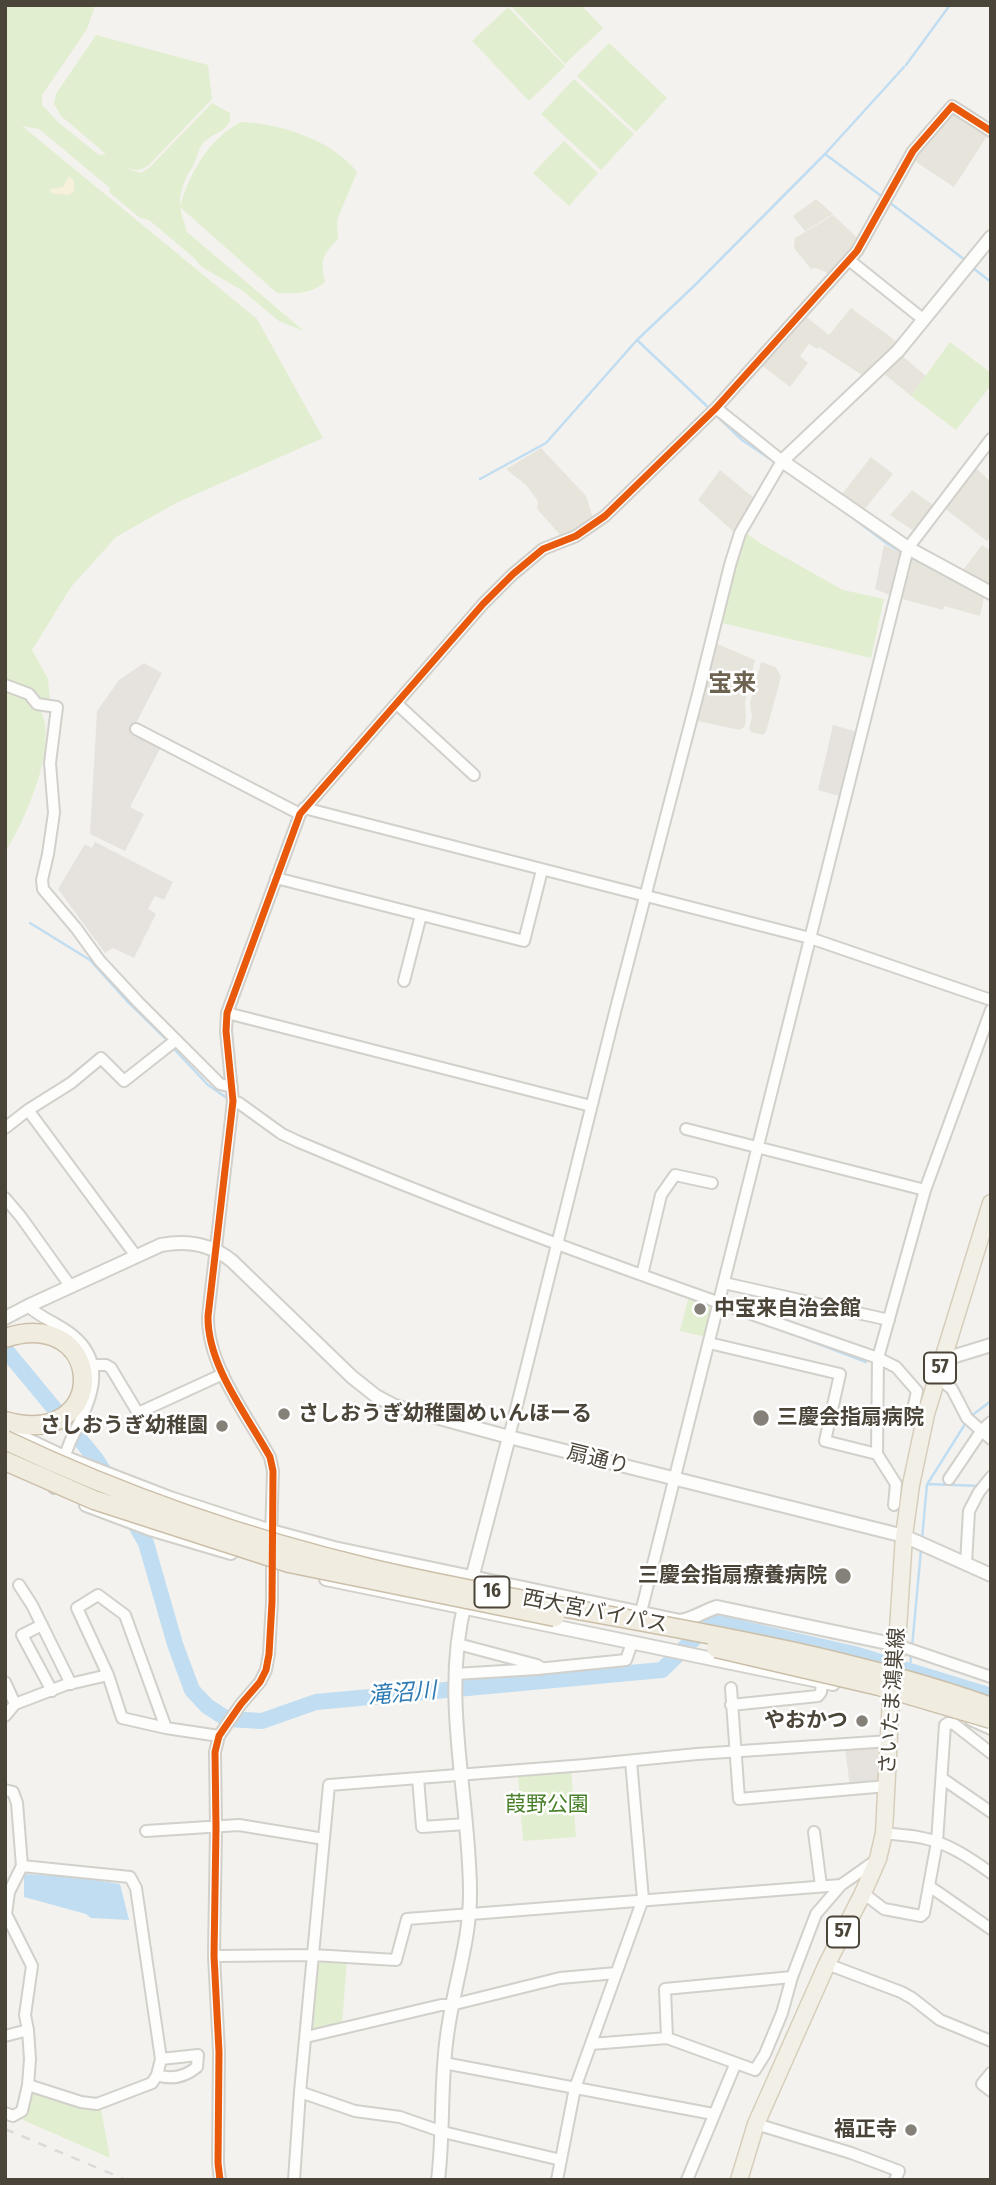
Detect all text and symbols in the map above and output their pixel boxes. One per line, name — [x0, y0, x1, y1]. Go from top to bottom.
district label: 宝来 — [708, 670, 756, 698]
place label: 中宝来自治会館 — [714, 1296, 861, 1322]
marker: 中宝来自治会館 — [692, 1301, 708, 1317]
road number: 57 — [924, 1352, 956, 1384]
place label: さしおうぎ幼稚園めぃんほーる — [298, 1401, 592, 1427]
place label: 三慶会指扇病院 — [777, 1405, 924, 1431]
marker: さしおうぎ幼稚園めぃんほーる — [276, 1406, 292, 1422]
marker: 三慶会指扇病院 — [751, 1408, 771, 1428]
place label: さしおうぎ幼稚園 — [40, 1413, 208, 1439]
marker: さしおうぎ幼稚園 — [214, 1418, 230, 1434]
street label: 扇通り — [564, 1440, 632, 1480]
place label: 三慶会指扇療養病院 — [638, 1563, 827, 1589]
marker: 三慶会指扇療養病院 — [833, 1566, 853, 1586]
road number: 16 — [475, 1576, 510, 1608]
street label: 西大宮バイパス — [520, 1586, 670, 1638]
street label: さいたま鴻巣線 — [875, 1627, 911, 1775]
water label: 滝沼川 — [366, 1677, 438, 1711]
place label: やおかつ — [764, 1708, 848, 1734]
marker: やおかつ — [854, 1713, 870, 1729]
park label: 葭野公園 — [505, 1792, 589, 1818]
road number: 57 — [827, 1916, 859, 1948]
place label: 福正寺 — [834, 2117, 897, 2143]
marker: 福正寺 — [903, 2122, 919, 2138]

